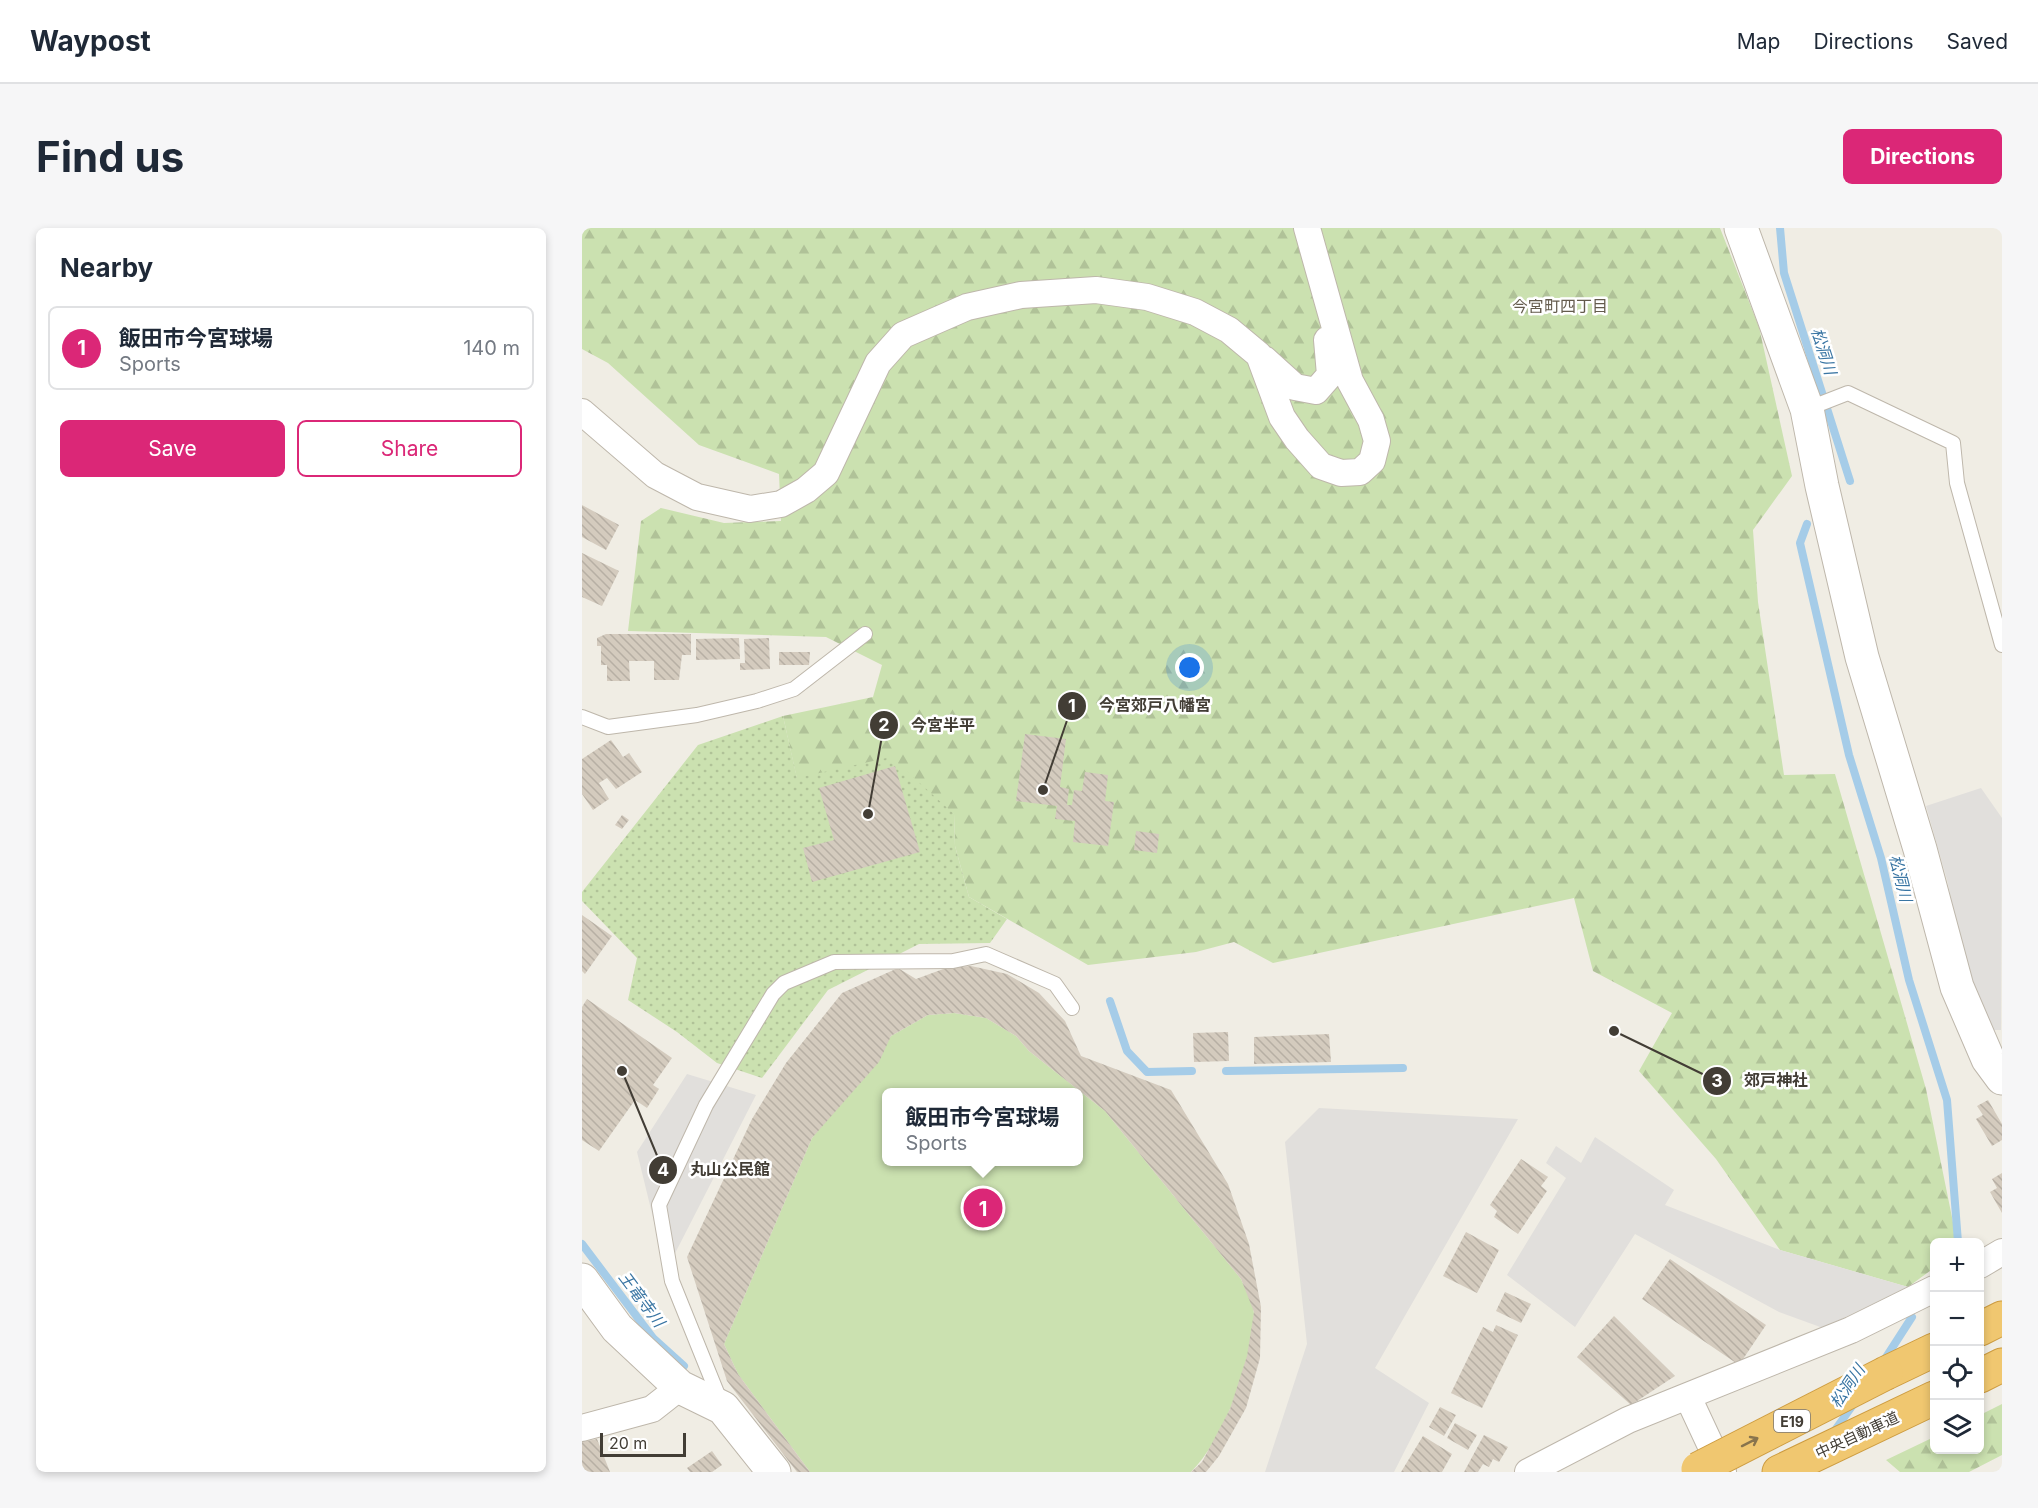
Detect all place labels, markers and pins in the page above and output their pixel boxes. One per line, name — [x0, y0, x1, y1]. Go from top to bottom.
callout: 今宮郊戸八幡宮 — [1057, 689, 1223, 723]
callout: 今宮半平 — [869, 708, 987, 742]
callout: 郊戸神社 — [1702, 1064, 1820, 1098]
callout: 丸山公民館 — [648, 1153, 782, 1187]
pin: 1 — [964, 1186, 1002, 1230]

